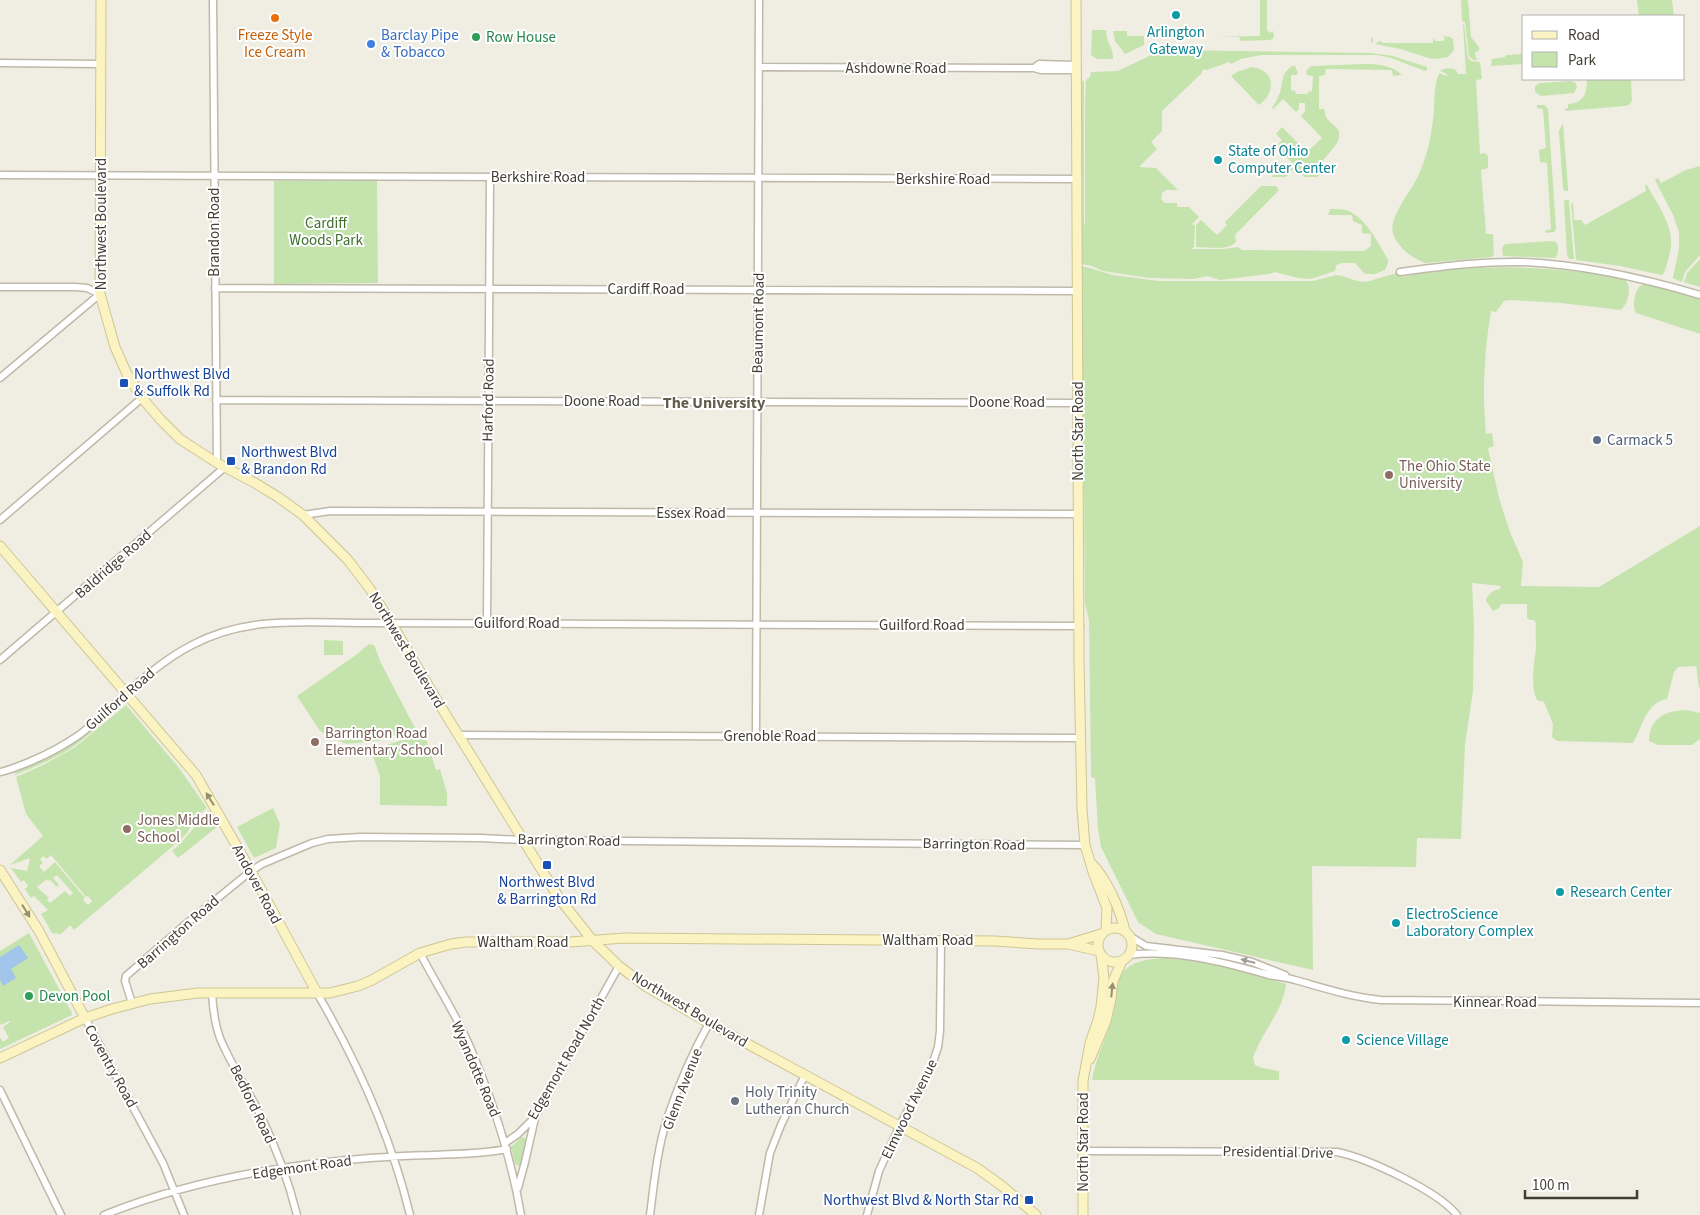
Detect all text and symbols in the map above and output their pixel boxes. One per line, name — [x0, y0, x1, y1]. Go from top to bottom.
marker: Arlington Gateway — [1170, 9, 1182, 21]
marker: Freeze Style Ice Cream — [269, 12, 281, 24]
legend — [1522, 15, 1685, 80]
place label: Arlington Gateway — [1147, 22, 1205, 60]
place label: Freeze Style Ice Cream — [238, 25, 312, 63]
place label: Barclay Pipe & Tobacco — [381, 25, 459, 63]
text: Road — [1568, 25, 1600, 46]
place label: Row House — [486, 27, 556, 48]
marker: Row House — [470, 31, 482, 43]
marker: Barclay Pipe & Tobacco — [365, 38, 377, 50]
text: Park — [1568, 50, 1597, 71]
street label: Ashdowne Road — [846, 58, 946, 79]
place label: State of Ohio Computer Center — [1228, 141, 1337, 179]
marker: State of Ohio Computer Center — [1212, 154, 1224, 166]
street label: Northwest Boulevard — [91, 158, 112, 290]
street label: Berkshire Road — [491, 167, 585, 188]
street label: Berkshire Road — [896, 169, 990, 190]
street label: Brandon Road — [204, 187, 225, 277]
park label: Cardiff Woods Park — [289, 213, 363, 251]
street label: Beaumont Road — [747, 272, 770, 374]
street label: Cardiff Road — [607, 279, 685, 300]
street label: Harford Road — [477, 358, 500, 442]
place label: Northwest Blvd & Suffolk Rd — [134, 364, 230, 402]
marker: Northwest Blvd & Suffolk Rd — [118, 377, 130, 389]
street label: North Star Road — [1068, 381, 1089, 481]
street label: Doone Road — [564, 391, 640, 412]
district label: The University — [663, 392, 766, 414]
street label: Doone Road — [969, 392, 1045, 413]
place label: Carmack 5 — [1607, 430, 1673, 451]
marker: Carmack 5 — [1591, 434, 1603, 446]
place label: Northwest Blvd & Brandon Rd — [241, 442, 337, 480]
marker: Northwest Blvd & Brandon Rd — [225, 455, 237, 467]
place label: The Ohio State University — [1399, 456, 1491, 494]
marker: The Ohio State University — [1383, 469, 1395, 481]
street label: Essex Road — [656, 503, 726, 524]
street label: Baldridge Road — [70, 525, 156, 604]
street label: Northwest Boulevard — [363, 588, 450, 712]
street label: Guilford Road — [474, 613, 560, 634]
street label: Guilford Road — [879, 615, 965, 636]
street label: Guilford Road — [81, 663, 160, 735]
place label: Barrington Road Elementary School — [325, 723, 443, 761]
street label: Grenoble Road — [724, 726, 816, 747]
marker: Barrington Road Elementary School — [309, 736, 321, 748]
one-way arrow — [205, 792, 214, 805]
place label: Jones Middle School — [137, 810, 220, 848]
marker: Jones Middle School — [121, 823, 133, 835]
street label: Barrington Road — [517, 829, 620, 852]
street label: Barrington Road — [922, 833, 1025, 856]
street label: Andover Road — [227, 841, 286, 928]
marker: Northwest Blvd & Barrington Rd — [541, 859, 553, 871]
place label: Northwest Blvd & Barrington Rd — [497, 872, 597, 910]
place label: Research Center — [1570, 882, 1672, 903]
marker: Research Center — [1554, 886, 1566, 898]
street label: Barrington Road — [133, 891, 224, 974]
one-way arrow — [21, 904, 31, 917]
place label: ElectroScience Laboratory Complex — [1406, 904, 1534, 942]
marker: ElectroScience Laboratory Complex — [1390, 917, 1402, 929]
street label: Waltham Road — [882, 930, 974, 951]
street label: Waltham Road — [477, 932, 569, 953]
one-way arrow — [1240, 957, 1255, 965]
street label: Northwest Boulevard — [628, 966, 752, 1053]
one-way arrow — [1108, 982, 1116, 998]
place label: Devon Pool — [39, 986, 110, 1007]
marker: Devon Pool — [23, 990, 35, 1002]
street label: Kinnear Road — [1453, 992, 1537, 1013]
street label: Edgemont Road North — [523, 993, 610, 1124]
street label: Wyandotte Road — [446, 1018, 505, 1121]
street label: Coventry Road — [79, 1021, 142, 1112]
place label: Science Village — [1356, 1030, 1449, 1051]
marker: Science Village — [1340, 1034, 1352, 1046]
street label: Glenn Avenue — [657, 1045, 708, 1133]
street label: Elmwood Avenue — [876, 1056, 943, 1163]
street label: Bedford Road — [224, 1061, 281, 1147]
place label: Holy Trinity Lutheran Church — [745, 1082, 850, 1120]
street label: North Star Road — [1073, 1092, 1094, 1192]
marker: Holy Trinity Lutheran Church — [729, 1095, 741, 1107]
street label: Presidential Drive — [1223, 1141, 1333, 1164]
street label: Edgemont Road — [251, 1150, 353, 1185]
scale bar — [1525, 1168, 1638, 1200]
text: 100 m — [1532, 1175, 1570, 1196]
place label: Northwest Blvd & North Star Rd — [823, 1190, 1019, 1211]
marker: Northwest Blvd & North Star Rd — [1023, 1194, 1035, 1206]

